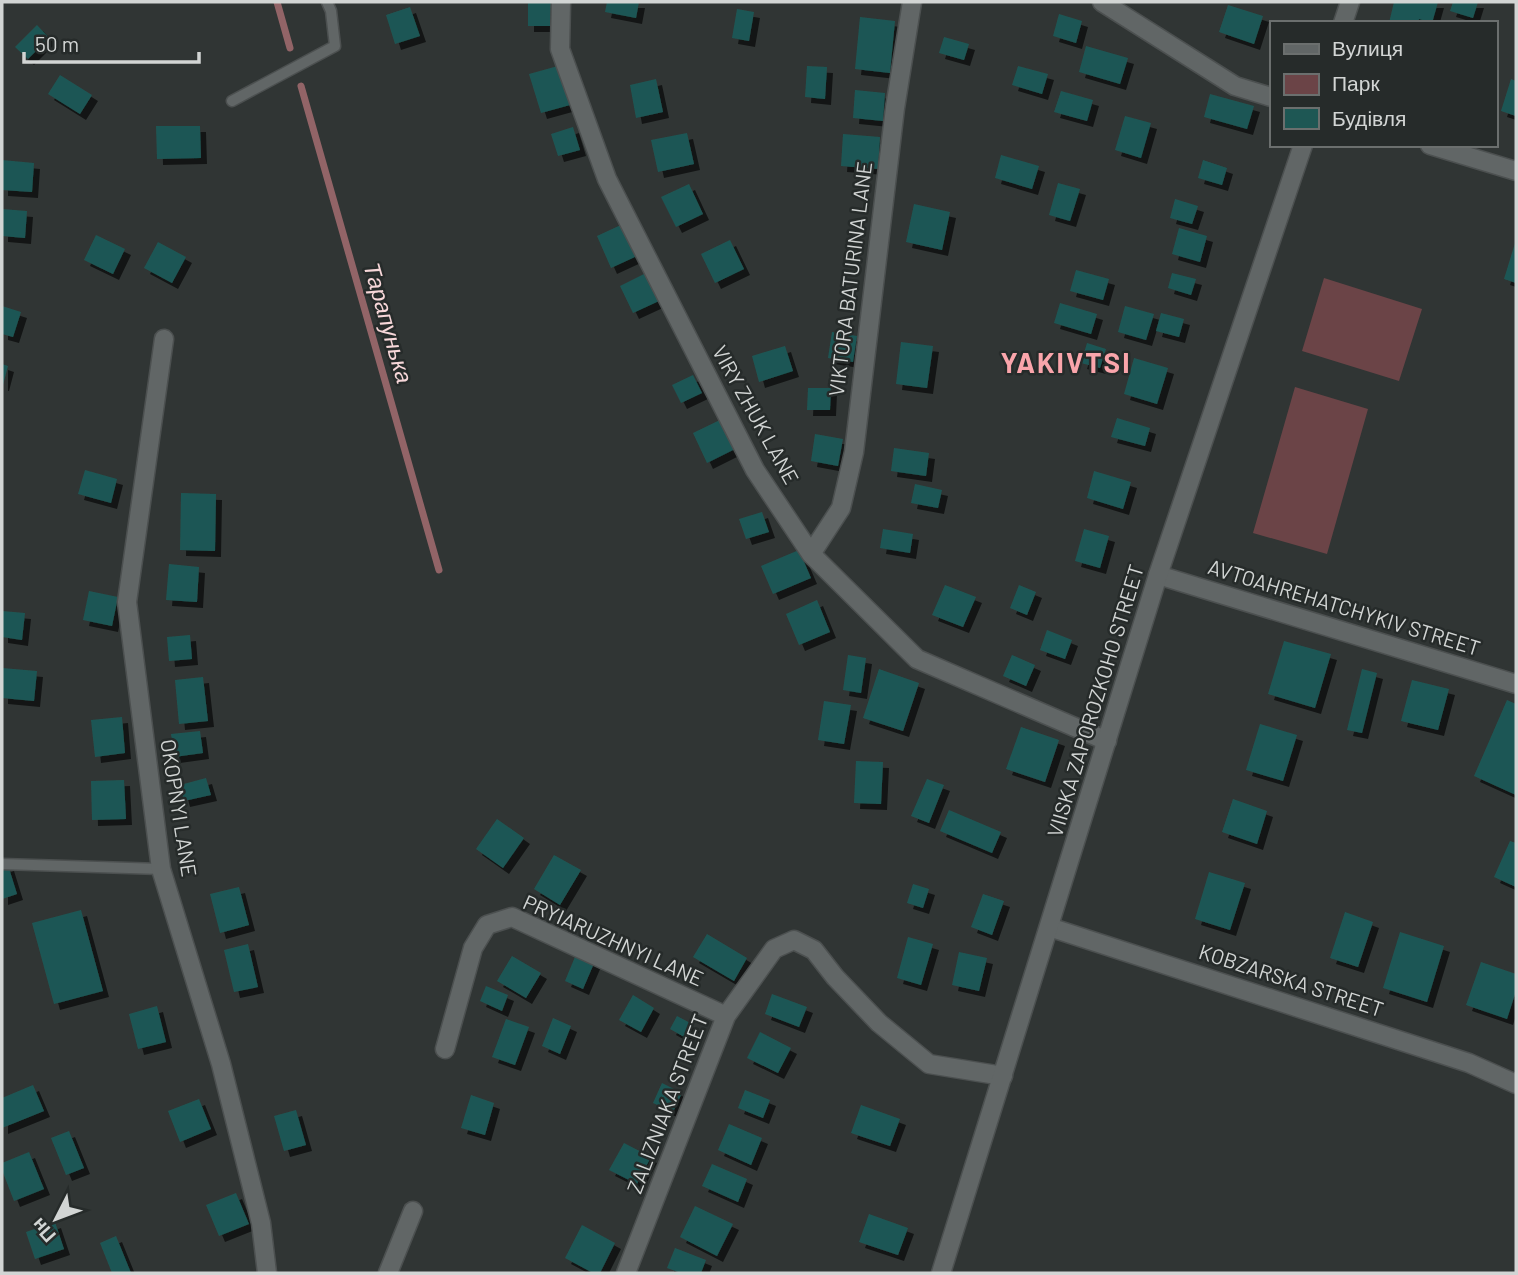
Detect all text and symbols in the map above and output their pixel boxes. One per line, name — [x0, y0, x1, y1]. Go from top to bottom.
scale bar — [24, 21, 200, 65]
legend — [1270, 21, 1497, 147]
text: 50 m — [35, 31, 79, 56]
text: Вулиця — [1332, 35, 1403, 60]
text: Парк — [1332, 70, 1380, 95]
text: Будівля — [1332, 105, 1406, 130]
street label: VIKTORA BATURINA LANE — [823, 160, 876, 398]
water label: Тарапунька — [358, 259, 420, 386]
street label: VIRY ZHUK LANE — [708, 341, 805, 488]
district label: YAKIVTSI — [1000, 345, 1132, 379]
street label: AVTOAHREHATCHYKIV STREET — [1205, 553, 1484, 660]
street label: VIISKA ZAPOROZKOHO STREET — [1041, 561, 1148, 840]
street label: OKOPNYI LANE — [156, 737, 203, 878]
street label: PRYIARUZHNYI LANE — [520, 889, 708, 991]
street label: KOBZARSKA STREET — [1196, 938, 1387, 1021]
street label: ZALIZNIAKA STREET — [621, 1010, 712, 1197]
north arrow — [21, 1184, 91, 1254]
text: Пн — [26, 1214, 60, 1248]

